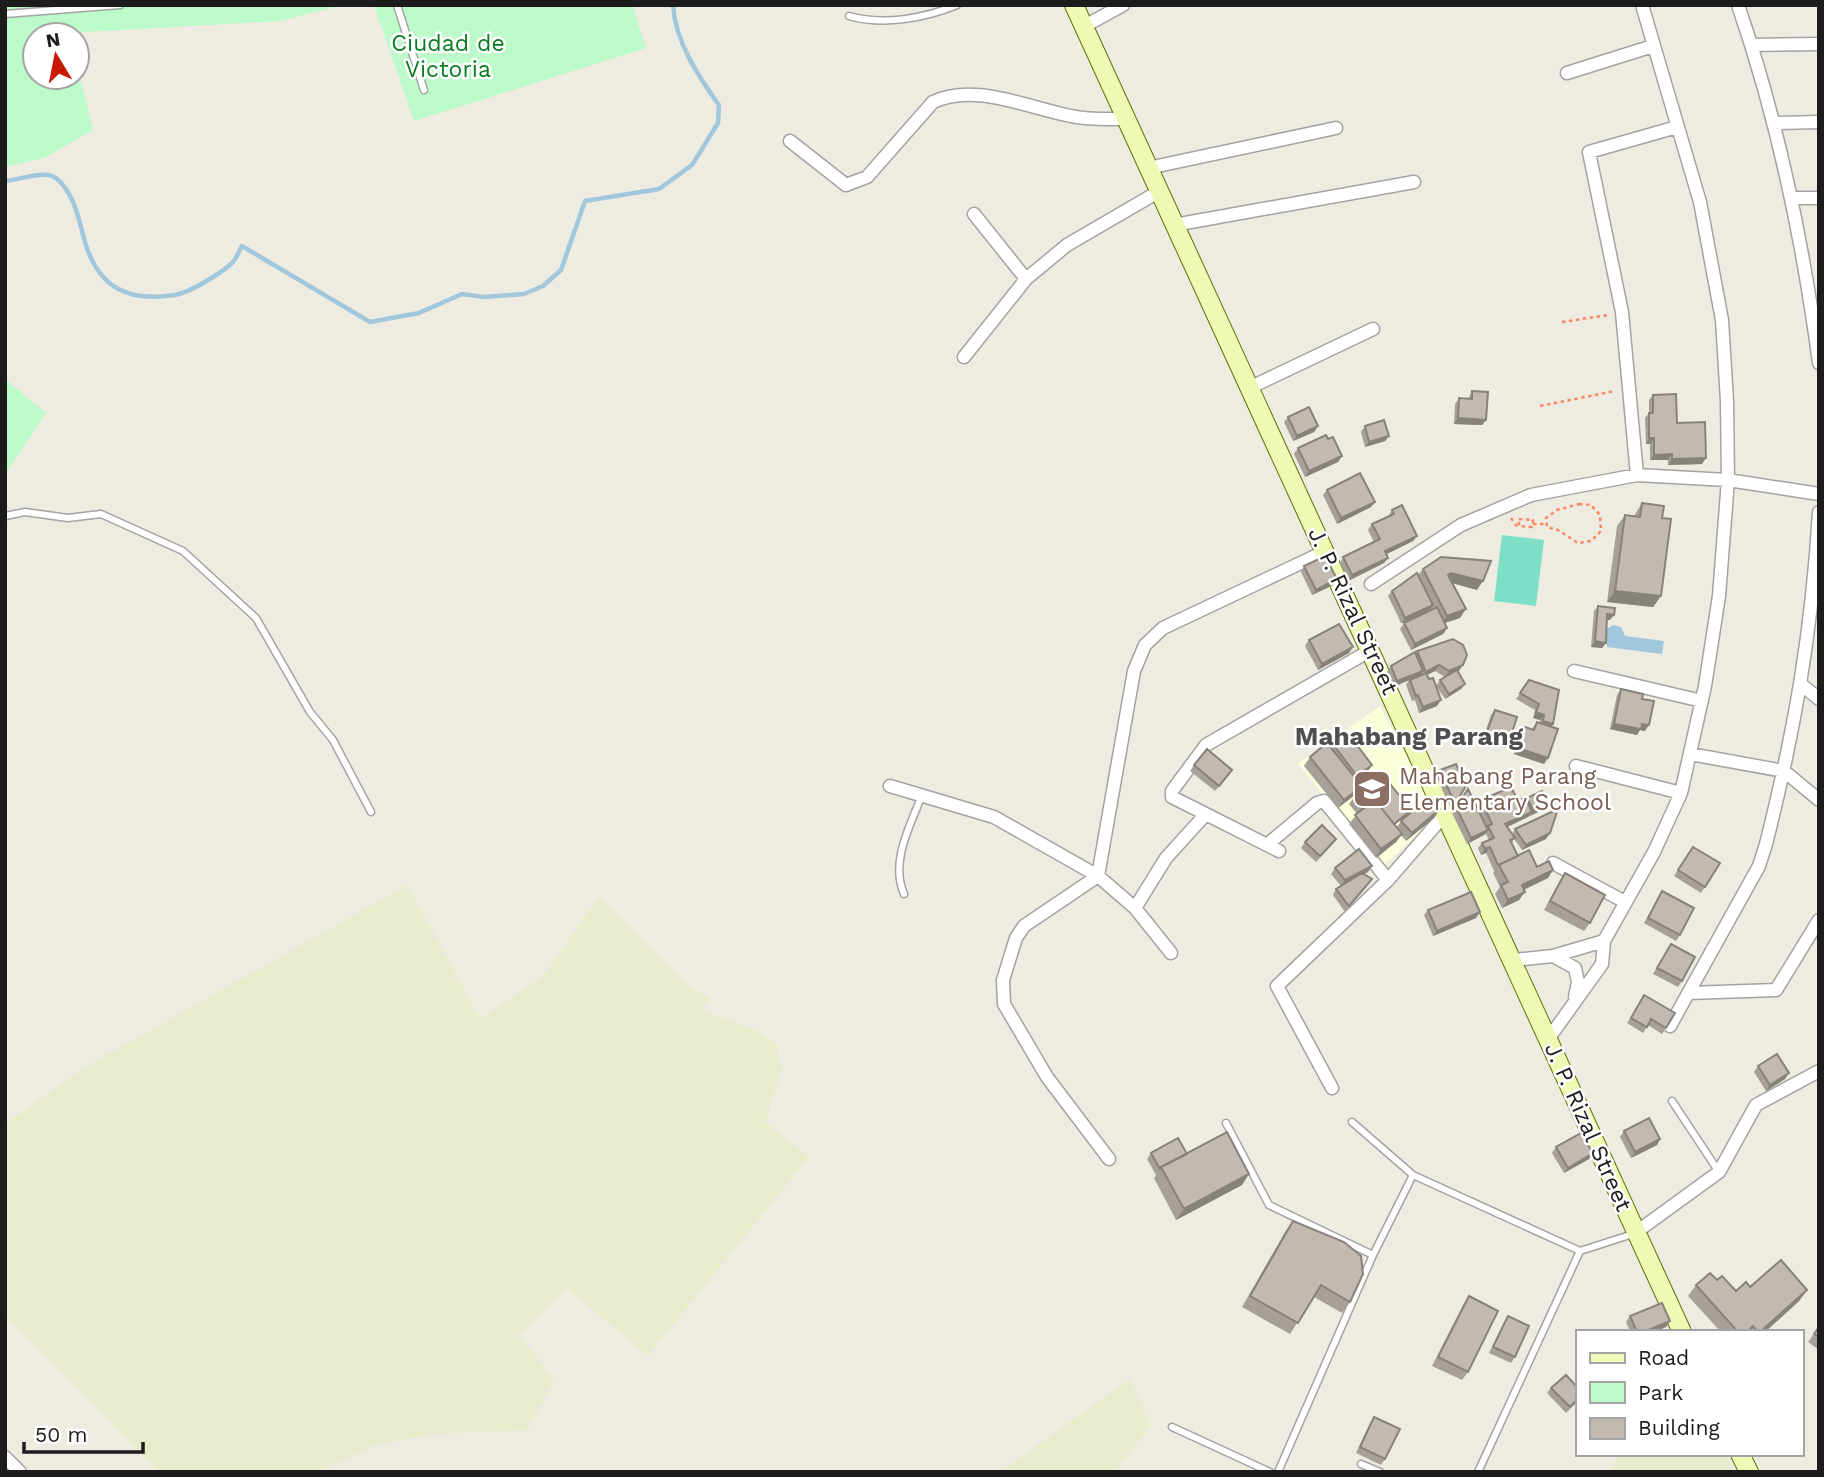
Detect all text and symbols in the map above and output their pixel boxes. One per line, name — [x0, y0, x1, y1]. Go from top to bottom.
north arrow — [21, 21, 91, 91]
text: N — [44, 27, 62, 52]
park label: Ciudad de Victoria — [391, 30, 505, 83]
street label: J. P. Rizal Street — [1302, 523, 1404, 699]
district label: Mahabang Parang — [1295, 721, 1524, 751]
place label: Mahabang Parang Elementary School — [1399, 763, 1611, 816]
school or university icon: Mahabang Parang Elementary School — [1351, 768, 1393, 810]
street label: J. P. Rizal Street — [1539, 1039, 1637, 1216]
legend — [1576, 1330, 1803, 1456]
text: Road — [1638, 1345, 1689, 1370]
text: Park — [1638, 1380, 1683, 1405]
scale bar — [24, 1410, 144, 1454]
text: Building — [1638, 1415, 1720, 1440]
text: 50 m — [35, 1422, 87, 1447]

